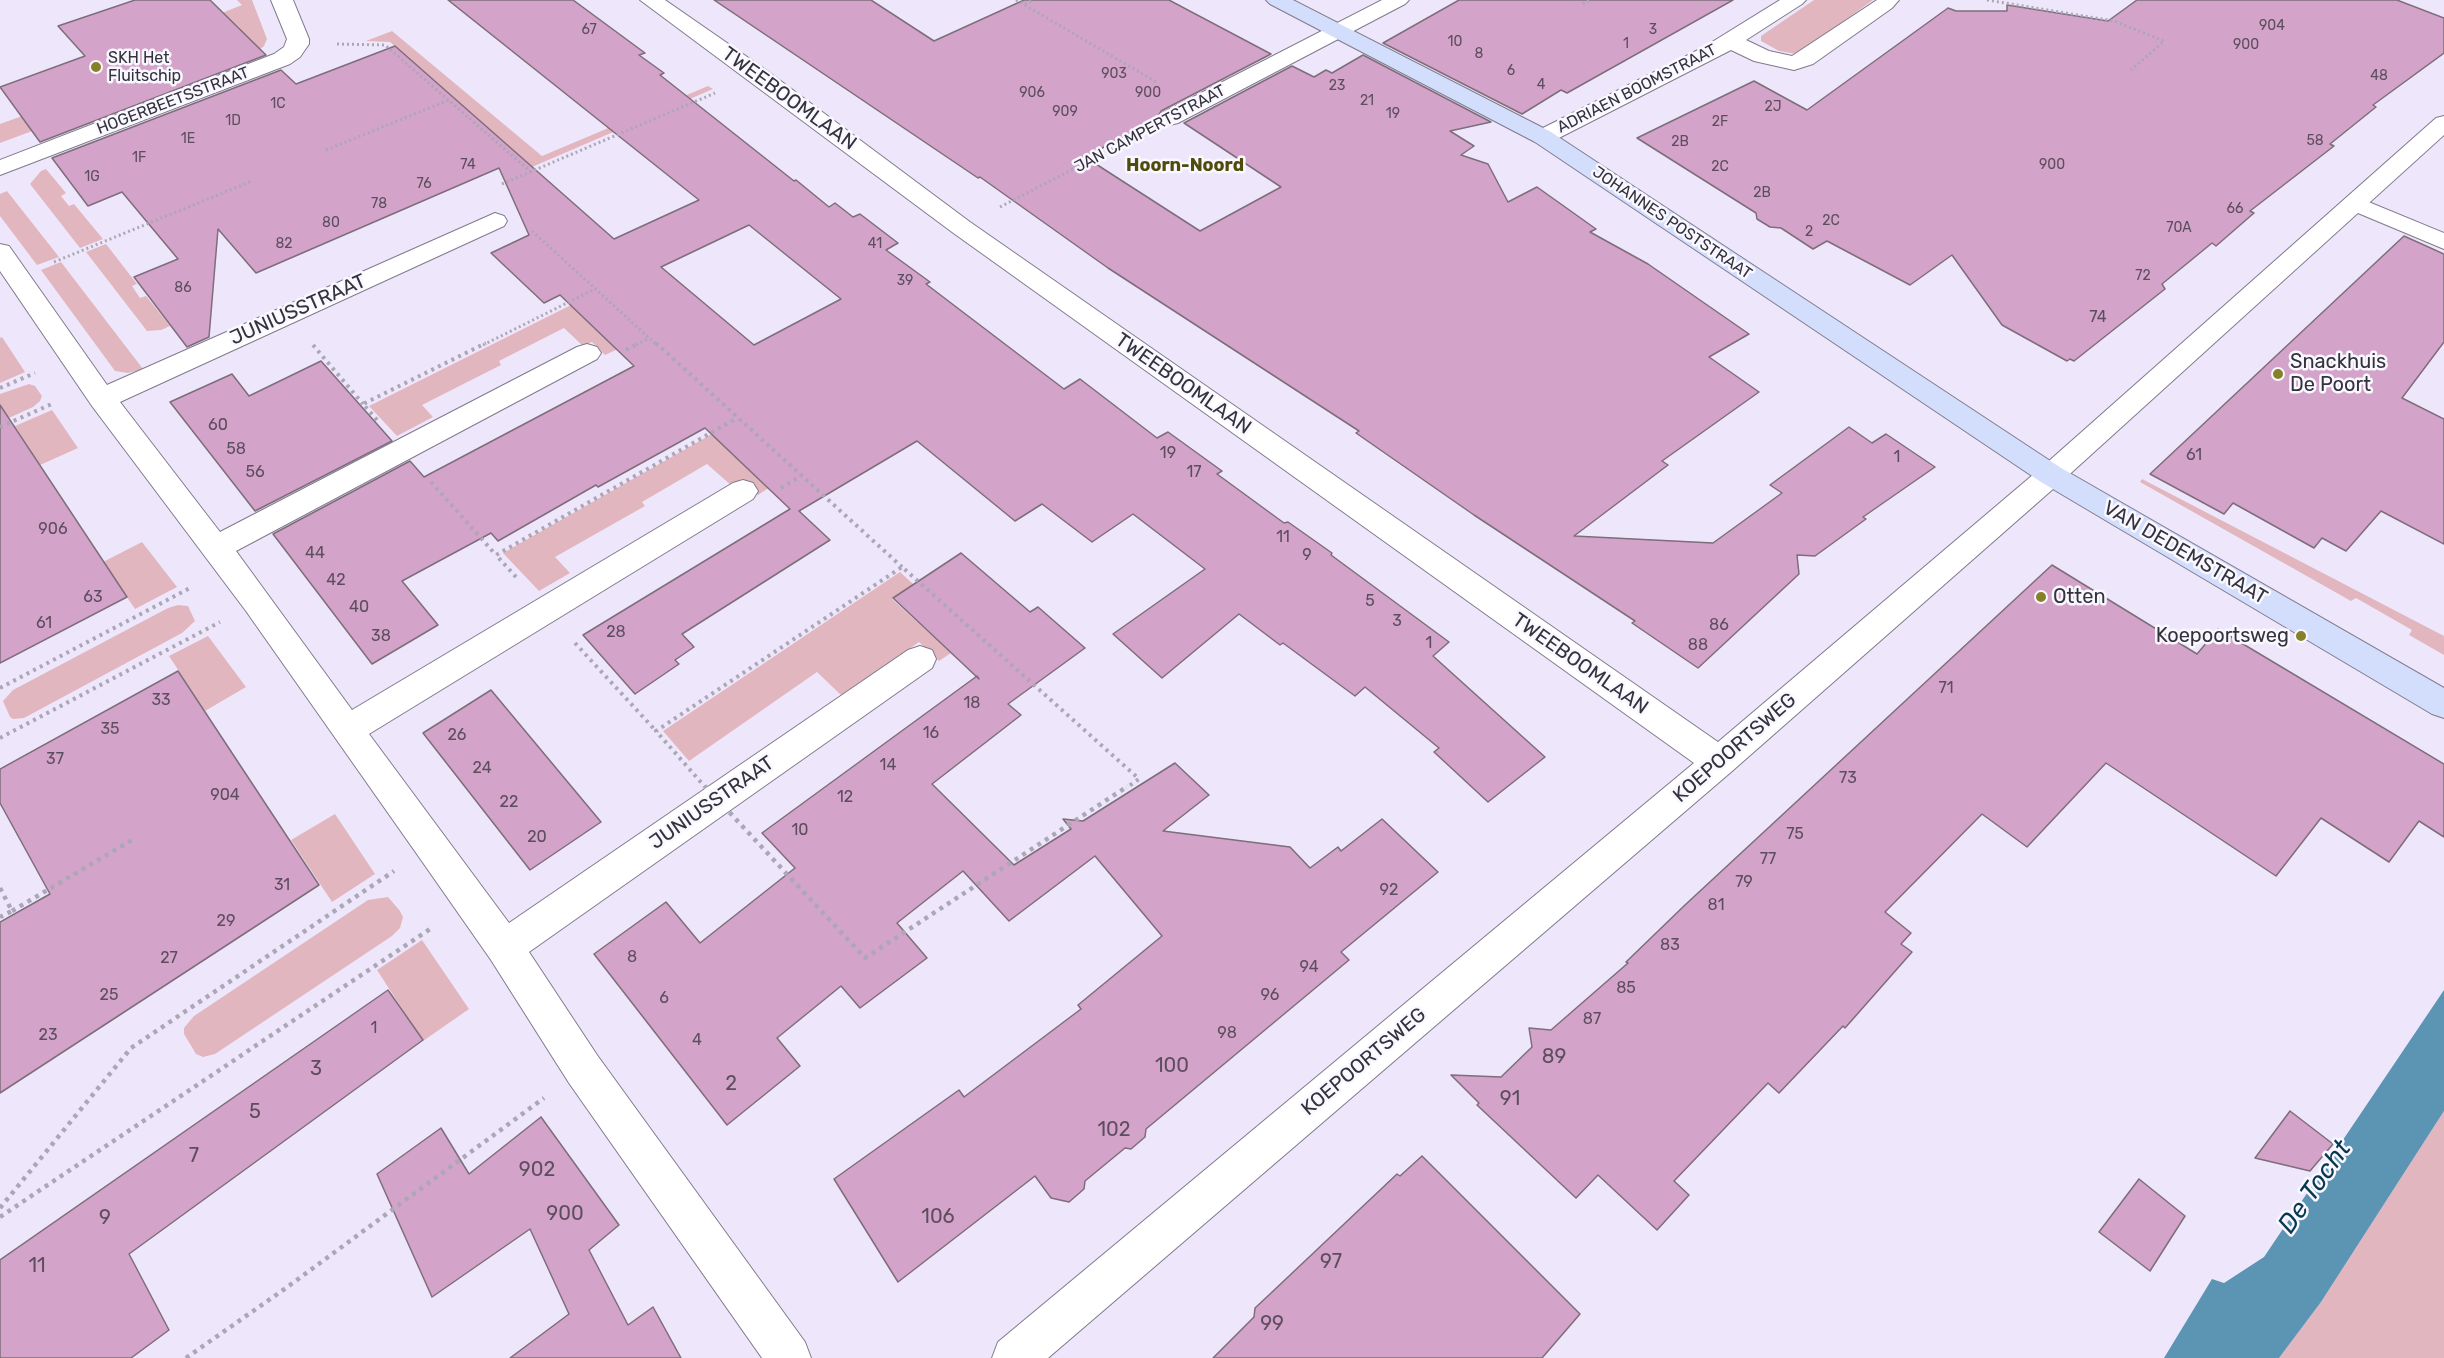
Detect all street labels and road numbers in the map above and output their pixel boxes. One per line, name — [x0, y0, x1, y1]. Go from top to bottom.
street label: ADRIAEN BOOMSTRAAT — [1554, 40, 1720, 138]
street label: TWEEBOOMLAAN — [717, 42, 861, 156]
street label: HOGERBEETSSTRAAT — [94, 63, 252, 139]
street label: JAN CAMPERTSTRAAT — [1071, 81, 1229, 177]
street label: JOHANNES POSTSTRAAT — [1589, 162, 1755, 284]
street label: JUNIUSSTRAAT — [226, 269, 370, 351]
street label: TWEEBOOMLAAN — [1111, 328, 1255, 440]
street label: VAN DEDEMSTRAAT — [2099, 496, 2271, 610]
street label: TWEEBOOMLAAN — [1508, 608, 1652, 720]
street label: KOEPOORTSWEG — [1669, 688, 1801, 808]
street label: JUNIUSSTRAAT — [645, 751, 779, 855]
street label: KOEPOORTSWEG — [1297, 1003, 1431, 1121]

